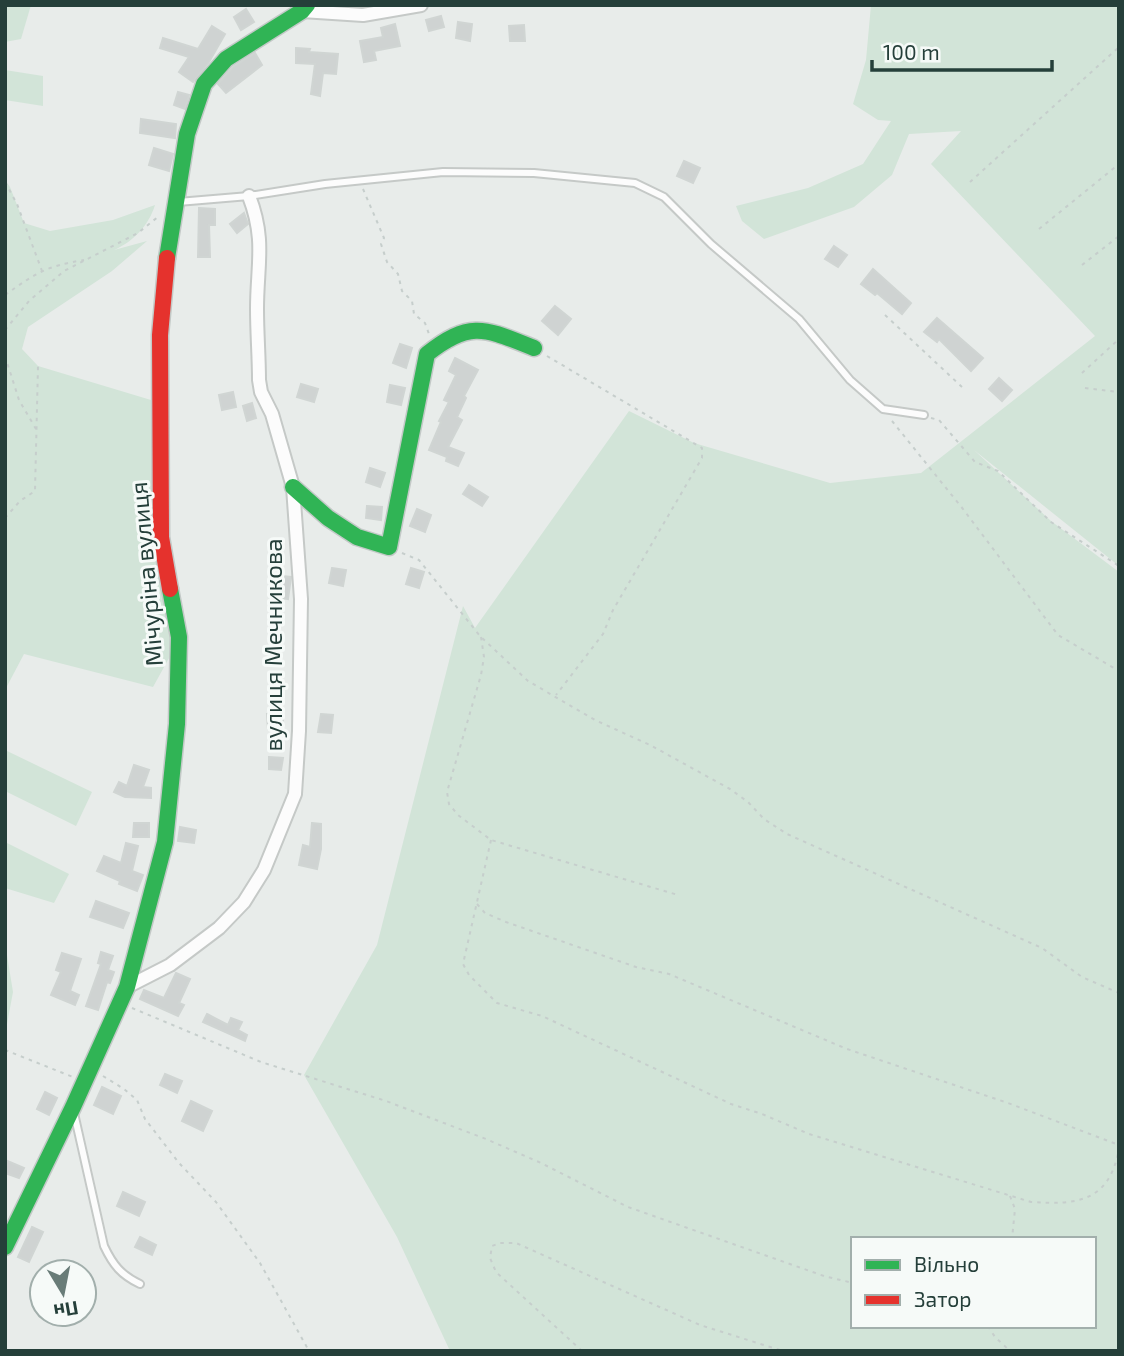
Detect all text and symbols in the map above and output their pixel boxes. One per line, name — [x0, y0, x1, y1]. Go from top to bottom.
scale bar — [872, 28, 1052, 72]
text: 100 m — [883, 39, 940, 64]
street label: Мічуріна вулиця — [123, 481, 169, 668]
street label: вулиця Мечникова — [258, 538, 288, 752]
legend — [851, 1237, 1096, 1328]
text: Вільно — [914, 1251, 979, 1276]
north arrow — [28, 1258, 98, 1328]
text: Затор — [914, 1286, 972, 1311]
text: Пн — [52, 1297, 80, 1324]

